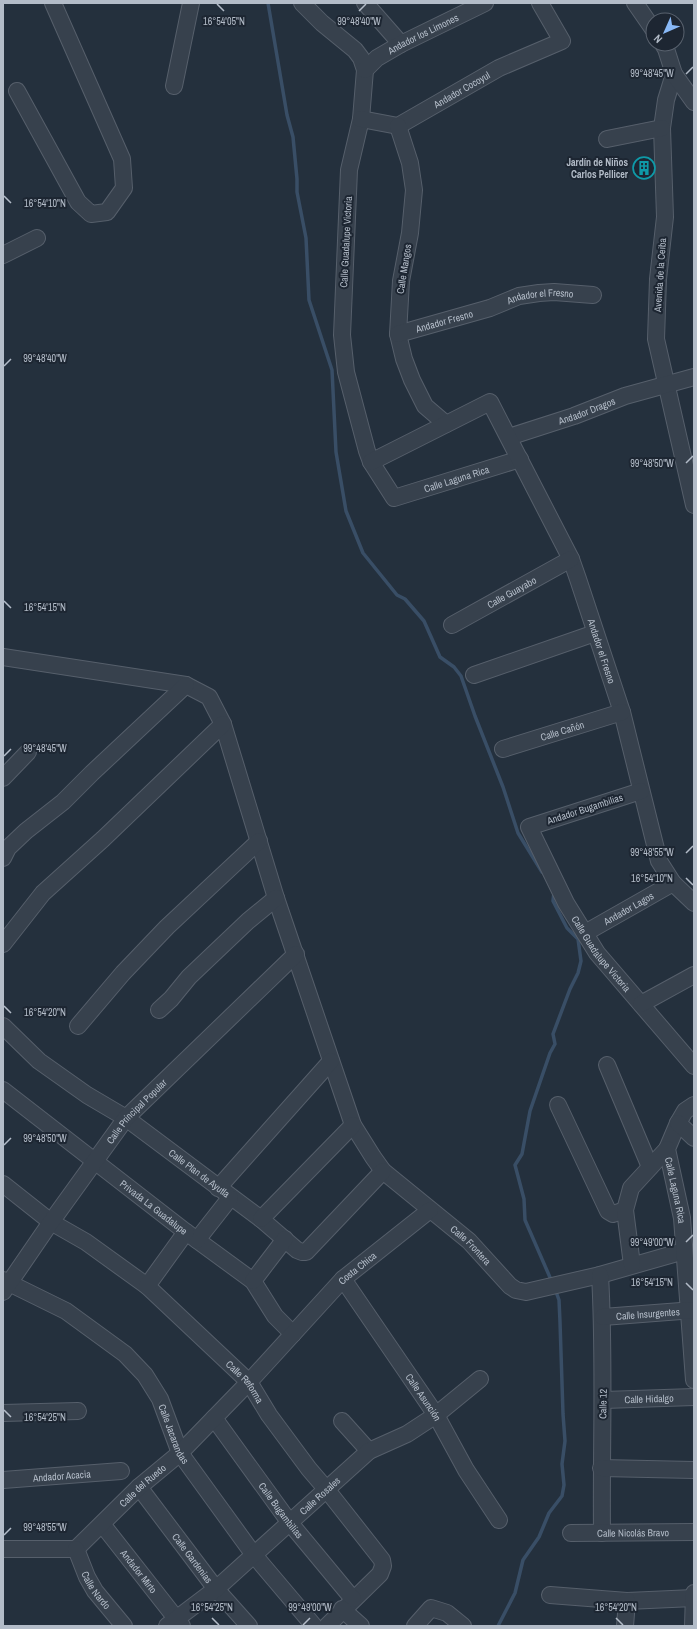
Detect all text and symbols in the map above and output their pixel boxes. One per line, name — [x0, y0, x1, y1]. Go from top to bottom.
street label: Andador los Limones — [384, 11, 460, 57]
north arrow — [645, 12, 685, 52]
text: 16°54'05"N — [203, 15, 245, 28]
text: 99°48'40"W — [337, 15, 381, 28]
text: N — [651, 32, 665, 46]
text: 99°48'45"W — [630, 67, 674, 80]
street label: Andador Cocoyul — [430, 68, 492, 111]
building icon: Jardín de Niños Carlos Pellicer — [631, 155, 657, 181]
place label: Jardín de Niños Carlos Pellicer — [566, 156, 629, 181]
street label: Calle Guadalupe Victoria — [337, 196, 355, 288]
text: 16°54'10"N — [24, 197, 66, 210]
street label: Avenida de la Ceiba — [651, 237, 669, 313]
street label: Calle Mangos — [394, 243, 414, 295]
street label: Andador el Fresno — [504, 285, 574, 307]
street label: Andador Fresno — [413, 307, 475, 335]
text: 99°48'40"W — [23, 352, 67, 365]
street label: Andador Dragos — [556, 394, 617, 427]
text: 99°48'50"W — [630, 457, 674, 470]
street label: Calle Laguna Rica — [422, 462, 491, 495]
street label: Calle Guayabo — [485, 573, 539, 611]
text: 16°54'15"N — [24, 601, 66, 614]
street label: Andador el Fresno — [585, 616, 619, 686]
street label: Calle Cañón — [539, 718, 586, 744]
text: 99°48'45"W — [23, 742, 67, 755]
street label: Andador Bugambilias — [545, 791, 625, 828]
text: 99°48'55"W — [630, 846, 674, 859]
text: 16°54'10"N — [631, 872, 673, 885]
street label: Andador Lagos — [600, 889, 656, 928]
street label: Calle Guadalupe Victoria — [569, 913, 634, 995]
text: 16°54'20"N — [24, 1006, 66, 1019]
street label: Calle Principal Popular — [103, 1076, 169, 1146]
text: 99°48'50"W — [23, 1132, 67, 1145]
street label: Calle Plan de Ayutla — [166, 1146, 233, 1200]
street label: Calle Laguna Rica — [662, 1156, 689, 1224]
street label: Privada La Guadalupe — [117, 1177, 191, 1238]
street label: Calle Frontera — [448, 1222, 494, 1268]
text: 99°49'00"W — [630, 1236, 674, 1249]
street label: Costa Chica — [335, 1248, 379, 1287]
text: 16°54'15"N — [631, 1276, 673, 1289]
street label: Calle Insurgentes — [616, 1305, 680, 1322]
street label: Calle Reforma — [223, 1357, 267, 1406]
street label: Calle Asunción — [403, 1371, 444, 1423]
street label: Calle 12 — [596, 1388, 610, 1419]
street label: Calle Hidalgo — [624, 1391, 674, 1406]
street label: Calle Jacarandas — [156, 1402, 192, 1466]
text: 16°54'25"N — [24, 1411, 66, 1424]
street label: Calle del Ruedo — [116, 1461, 169, 1510]
street label: Andador Acacia — [31, 1467, 92, 1484]
street label: Calle Rosales — [297, 1474, 343, 1517]
street label: Calle Bugambilias — [256, 1480, 306, 1541]
text: 99°48'55"W — [23, 1521, 67, 1534]
street label: Calle Nicolás Bravo — [597, 1526, 670, 1539]
street label: Calle Gardenias — [170, 1530, 216, 1586]
street label: Andador Mirto — [117, 1546, 160, 1596]
street label: Calle Nardo — [79, 1569, 114, 1612]
text: 16°54'25"N — [191, 1601, 233, 1614]
text: 99°49'00"W — [288, 1601, 332, 1614]
text: 16°54'20"N — [595, 1601, 637, 1614]

